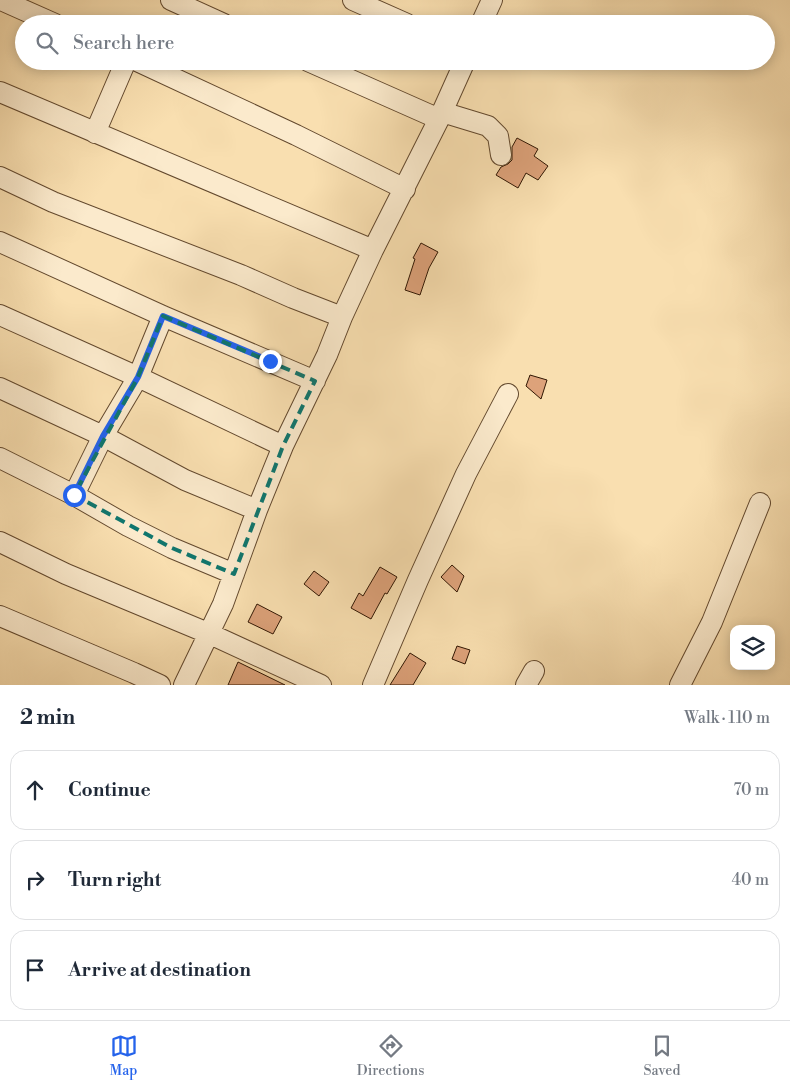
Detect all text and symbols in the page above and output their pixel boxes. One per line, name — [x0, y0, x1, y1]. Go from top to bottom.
search box — [15, 15, 775, 70]
icon: search — [33, 29, 61, 57]
text: Search here — [73, 31, 174, 55]
route end — [259, 350, 282, 373]
route start — [63, 484, 86, 507]
map controls — [730, 625, 775, 670]
button: layers — [730, 625, 775, 670]
text: 2 min — [20, 705, 75, 731]
text: Walk · 110 m — [684, 708, 770, 728]
icon: ahead — [21, 776, 49, 804]
text: Continue — [68, 778, 151, 802]
text: 70 m — [733, 780, 769, 800]
icon: right — [21, 866, 49, 894]
text: Turn right — [68, 868, 161, 892]
text: 40 m — [732, 870, 769, 890]
icon: arrive — [21, 956, 49, 984]
text: Arrive at destination — [68, 958, 251, 982]
tab: Map — [110, 1032, 138, 1080]
tab: Directions — [357, 1032, 424, 1080]
tab: Saved — [644, 1032, 680, 1080]

